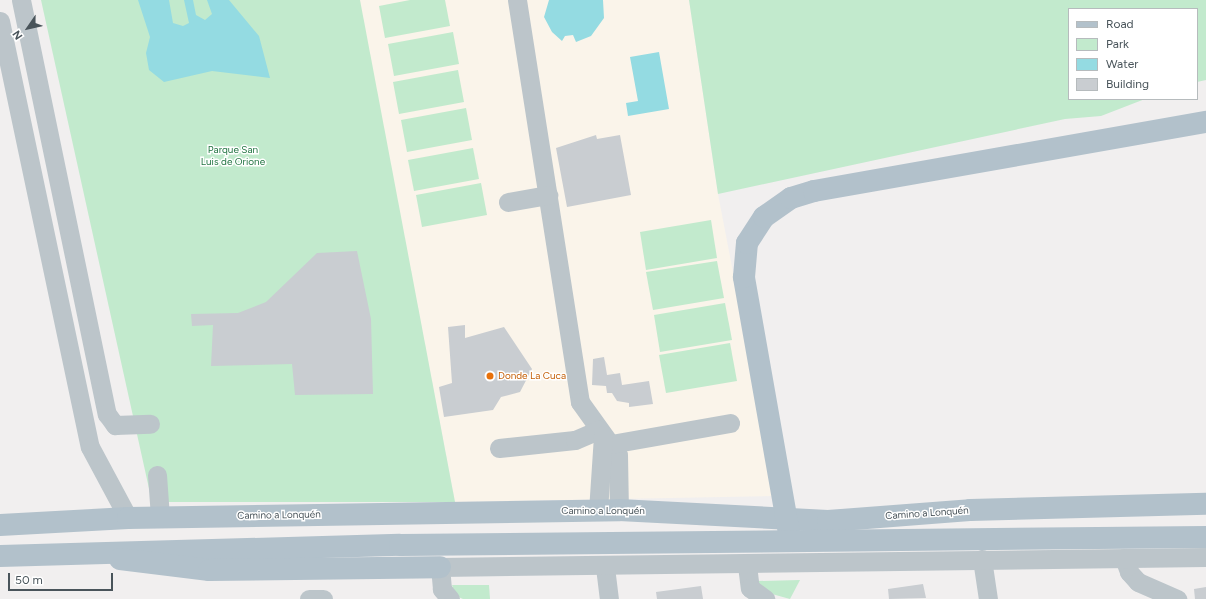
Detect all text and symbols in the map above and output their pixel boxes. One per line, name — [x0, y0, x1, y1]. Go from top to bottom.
north arrow — [8, 8, 48, 48]
legend — [1068, 8, 1198, 100]
text: Road — [1106, 17, 1134, 31]
text: N — [10, 28, 25, 42]
text: Park — [1106, 37, 1129, 51]
text: Water — [1106, 57, 1138, 71]
text: Building — [1106, 77, 1149, 91]
park label: Parque San Luis de Orione — [201, 143, 265, 166]
place label: Donde La Cuca — [498, 370, 566, 382]
marker: Donde La Cuca — [485, 371, 495, 381]
street label: Camino a Lonquén — [885, 504, 969, 522]
street label: Camino a Lonquén — [561, 505, 645, 517]
street label: Camino a Lonquén — [237, 508, 321, 522]
scale bar — [10, 565, 115, 591]
text: 50 m — [15, 573, 43, 587]

